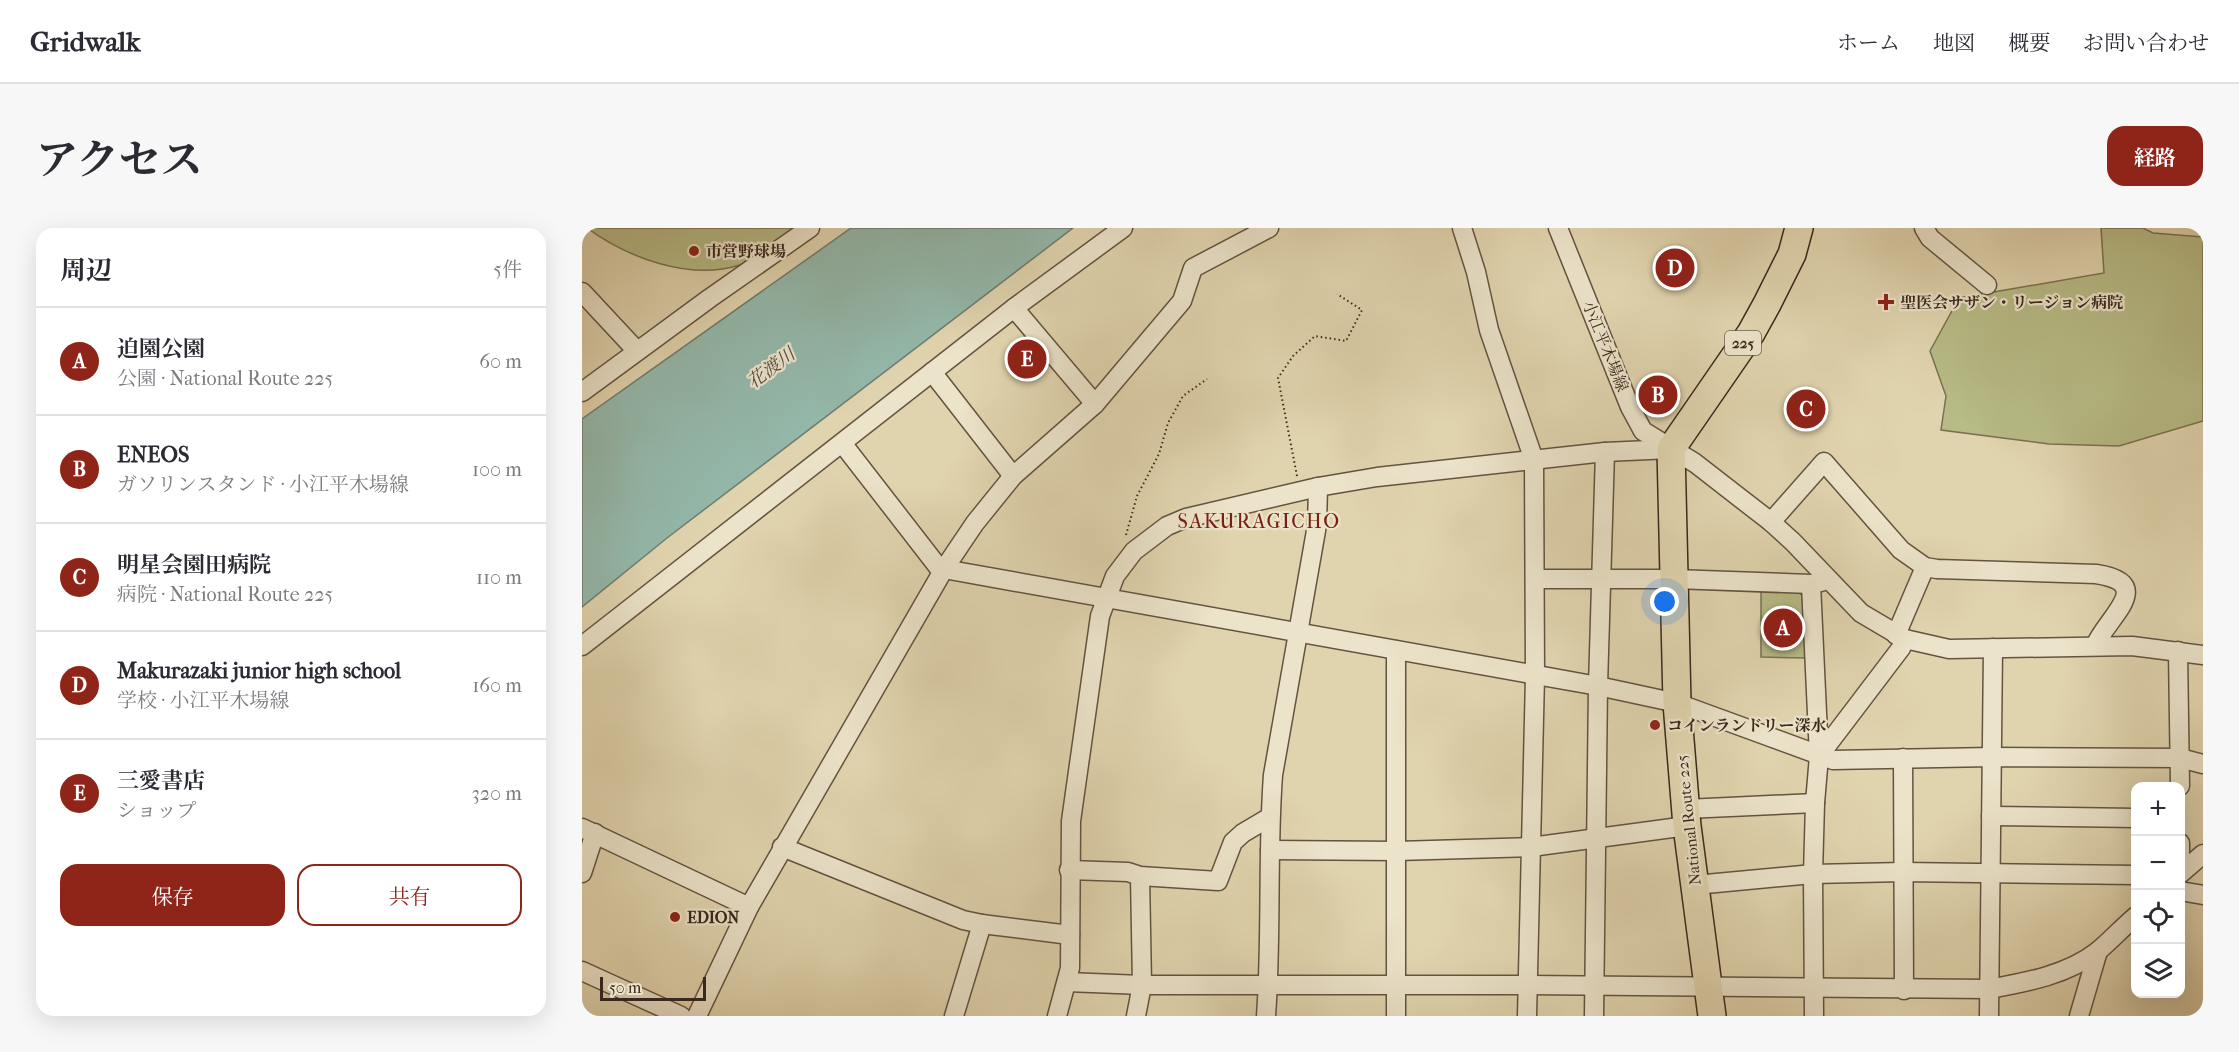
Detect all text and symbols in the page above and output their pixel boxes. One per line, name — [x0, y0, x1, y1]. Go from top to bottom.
text: Gridwalk — [30, 25, 141, 58]
text: ホーム — [1837, 31, 1900, 55]
text: 地図 — [1933, 31, 1975, 55]
text: 概要 — [2008, 31, 2050, 55]
text: お問い合わせ — [2083, 31, 2209, 55]
button: 経路 — [2107, 126, 2203, 186]
text: アクセス — [36, 136, 203, 185]
place label: 市営野球場 — [706, 242, 786, 261]
marker: 市営野球場 — [687, 244, 701, 258]
pin: D — [1656, 246, 1694, 291]
text: 周辺 — [60, 255, 112, 286]
text: 5件 — [493, 258, 522, 281]
marker: 聖医会サザン・リージョン病院 — [1877, 293, 1895, 311]
place label: 聖医会サザン・リージョン病院 — [1900, 293, 2123, 312]
street label: 小江平木場線 — [1579, 298, 1632, 394]
road number: 225 — [1725, 331, 1761, 355]
text: 迫園公園 — [117, 336, 205, 362]
pin: E — [1008, 336, 1046, 382]
water label: 花渡川 — [743, 343, 801, 393]
text: A — [73, 350, 86, 373]
text: 60 m — [479, 350, 522, 373]
text: 公園 · National Route 225 — [117, 367, 333, 390]
pin: B — [1638, 372, 1678, 418]
pin: C — [1786, 386, 1826, 432]
text: ENEOS — [117, 442, 189, 468]
text: B — [73, 458, 86, 481]
text: 100 m — [472, 458, 522, 481]
text: ガソリンスタンド · 小江平木場線 — [117, 473, 409, 496]
district label: SAKURAGICHO — [1177, 510, 1341, 533]
text: 明星会園田病院 — [117, 552, 271, 578]
text: C — [73, 566, 86, 589]
text: 110 m — [476, 566, 522, 589]
text: 病院 · National Route 225 — [117, 583, 333, 606]
your location — [1650, 587, 1679, 616]
pin: A — [1764, 606, 1802, 650]
text: Makurazaki junior high school — [117, 658, 401, 684]
text: D — [72, 674, 87, 697]
text: 160 m — [472, 674, 522, 697]
text: 学校 · 小江平木場線 — [117, 689, 290, 712]
place label: コインランドリー深水 — [1667, 716, 1827, 735]
marker: コインランドリー深水 — [1648, 718, 1662, 732]
street label: National Route 225 — [1672, 754, 1705, 886]
text: 三愛書店 — [117, 768, 205, 794]
text: E — [73, 782, 86, 805]
text: 320 m — [472, 782, 522, 805]
map controls — [2131, 782, 2185, 998]
button: + — [2131, 782, 2185, 836]
text: ショップ — [117, 799, 197, 822]
button: − — [2131, 836, 2185, 890]
button: 保存 — [60, 864, 285, 926]
button: 共有 — [297, 864, 522, 926]
button: locate — [2131, 890, 2185, 944]
place label: EDION — [687, 908, 740, 927]
marker: EDION — [668, 910, 682, 924]
button: layers — [2131, 944, 2185, 998]
scale bar — [600, 974, 706, 1002]
text: 50 m — [609, 978, 641, 997]

